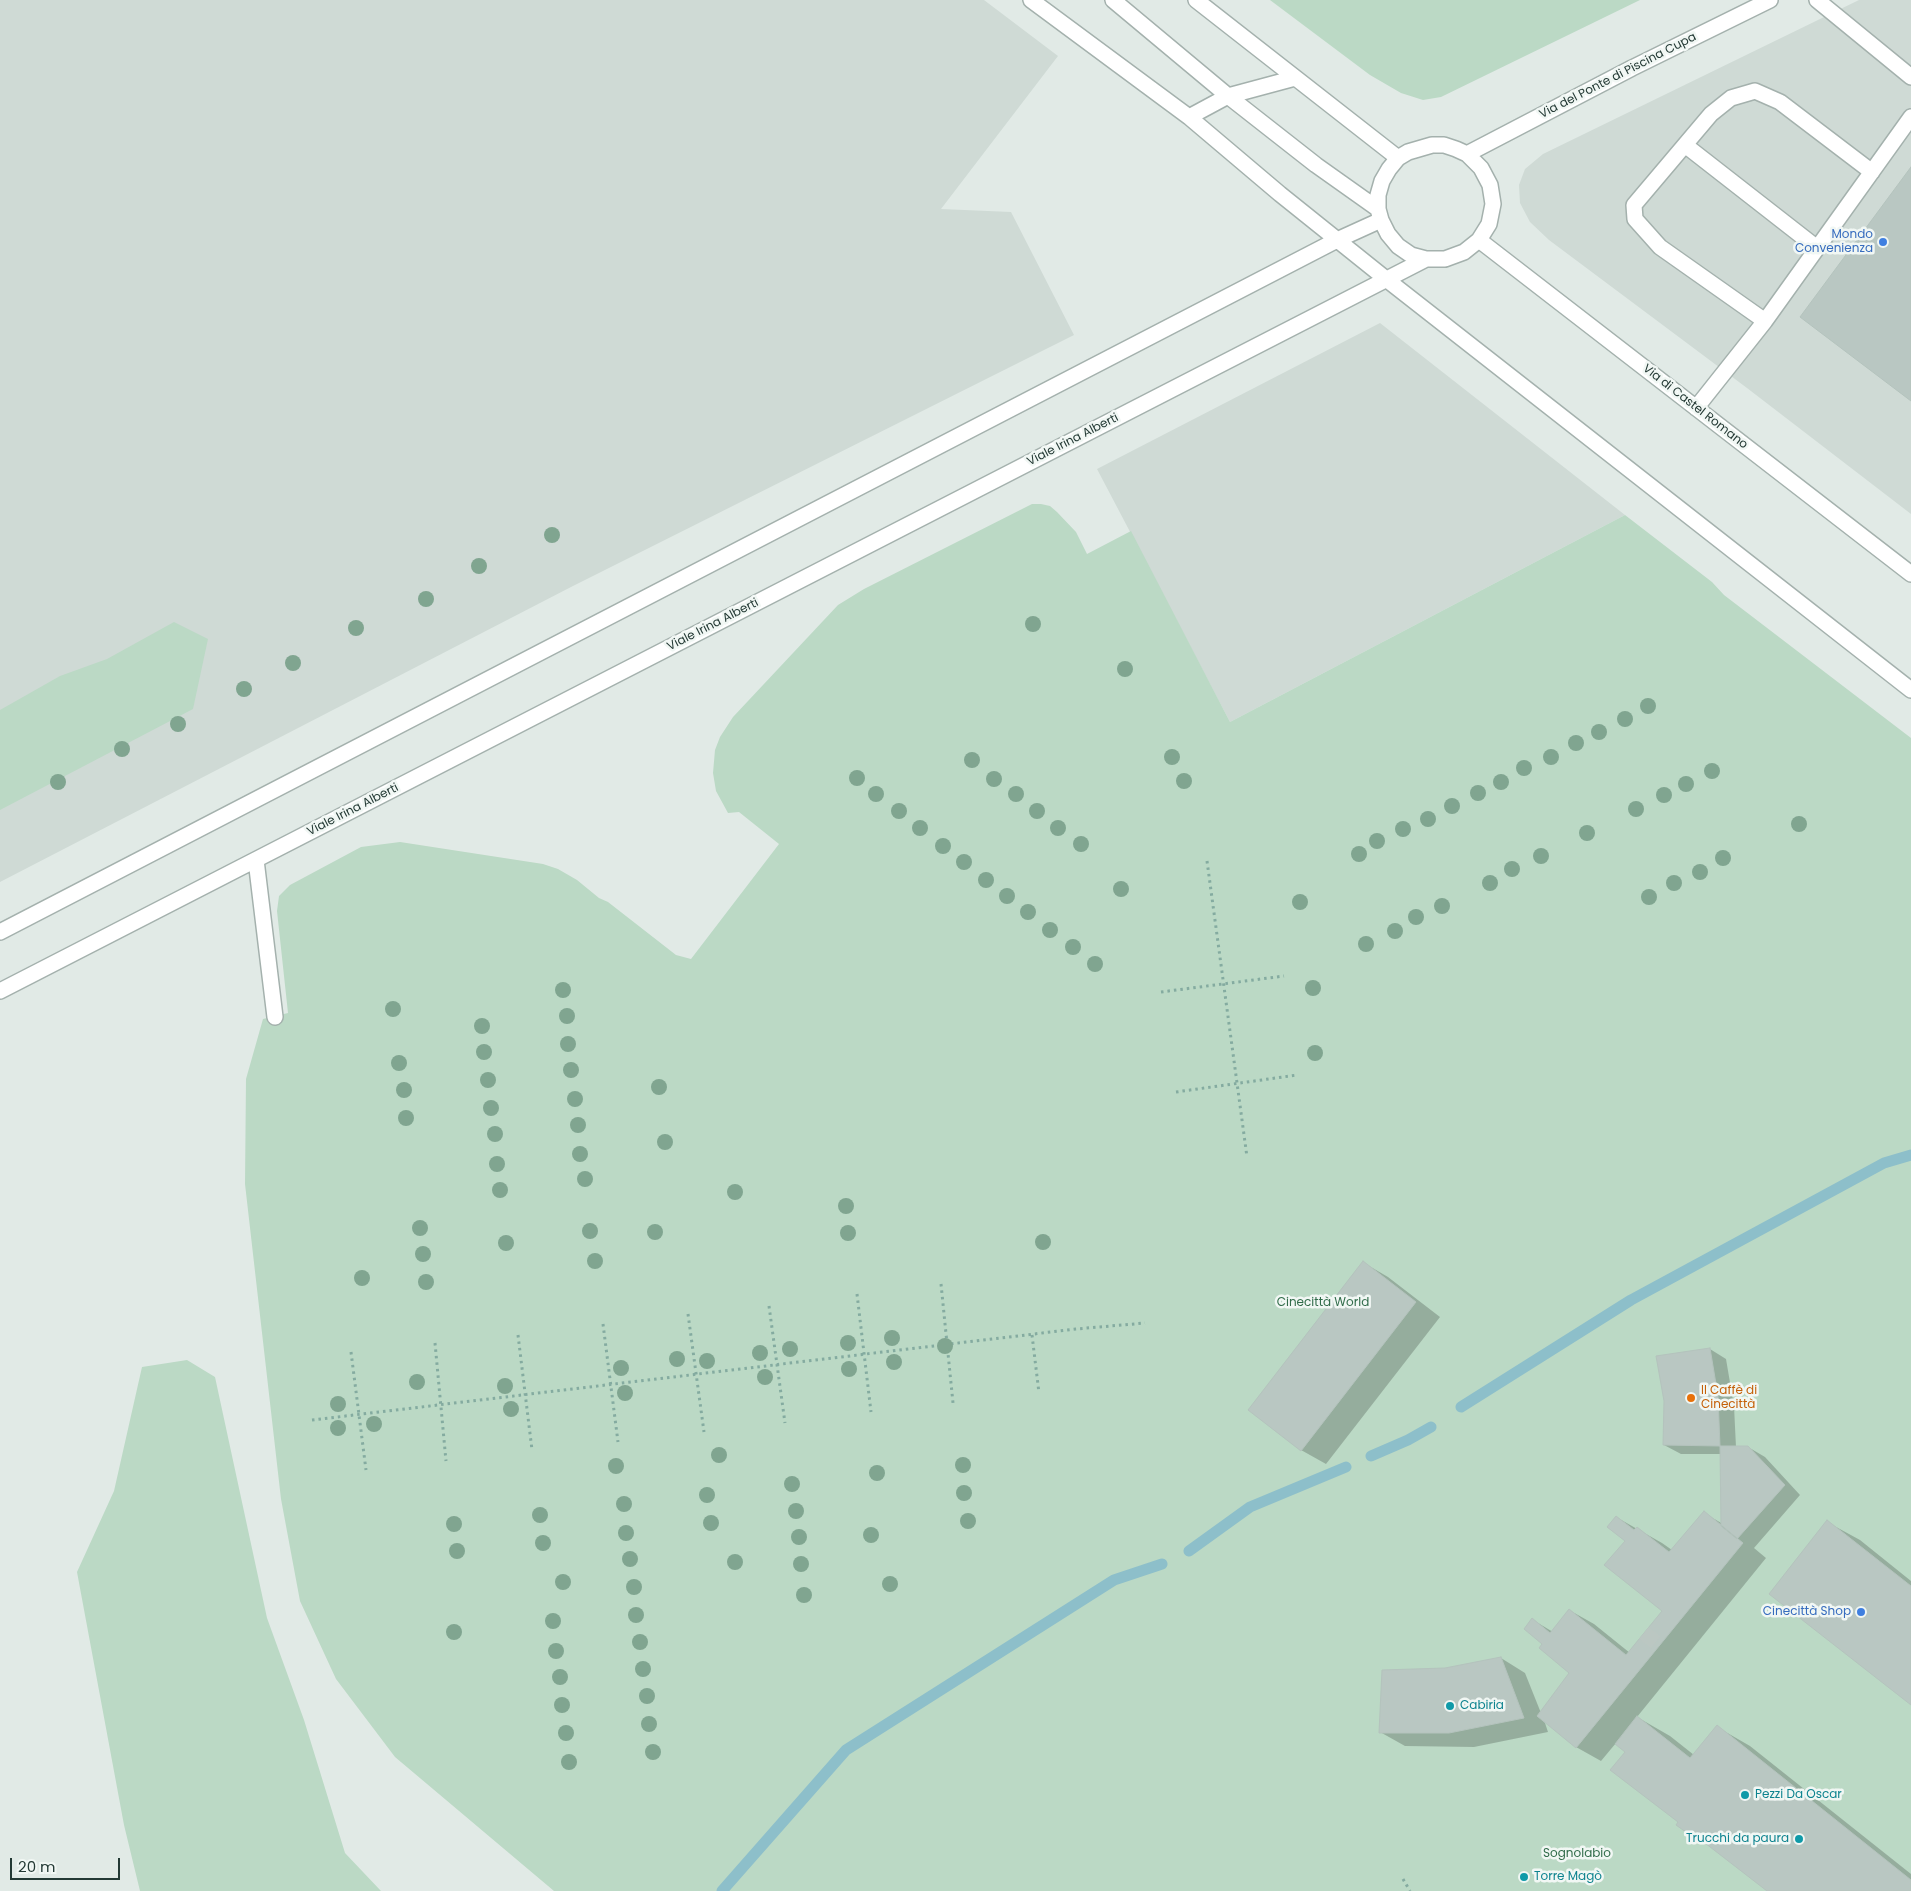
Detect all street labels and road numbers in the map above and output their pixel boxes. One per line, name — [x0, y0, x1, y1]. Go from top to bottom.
street label: Via del Ponte di Piscina Cupa — [1537, 30, 1699, 122]
street label: Via di Castel Romano — [1640, 362, 1750, 452]
street label: Viale Irina Alberti — [1025, 411, 1121, 469]
street label: Viale Irina Alberti — [665, 596, 761, 654]
street label: Viale Irina Alberti — [305, 781, 401, 839]

